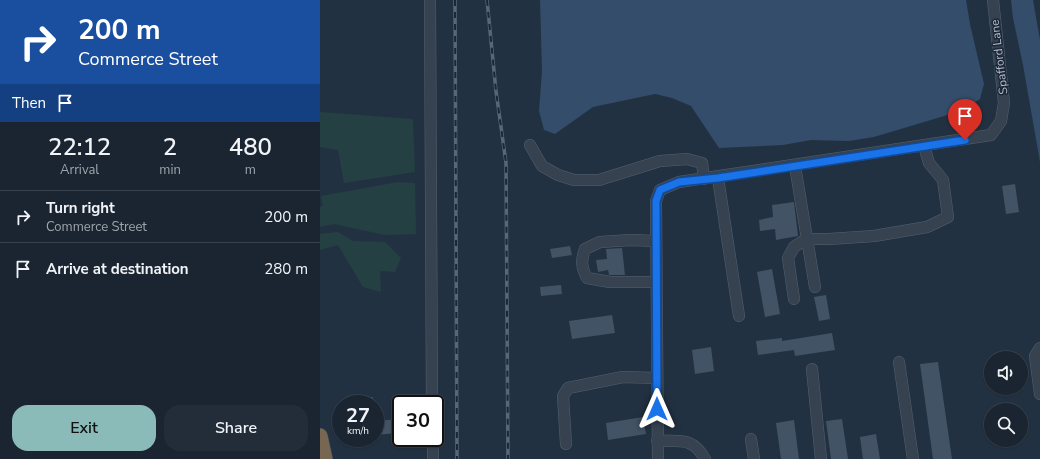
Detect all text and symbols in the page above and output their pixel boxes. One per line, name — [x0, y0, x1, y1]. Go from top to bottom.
text: 200 m — [78, 11, 161, 49]
icon: right — [12, 16, 64, 68]
street label: Spafford Lane — [986, 19, 1012, 95]
text: Commerce Street — [78, 47, 218, 71]
icon: arrive — [54, 92, 76, 114]
text: Then — [12, 93, 46, 113]
pin — [948, 99, 982, 140]
icon: arrive — [954, 105, 976, 127]
text: 22:12 — [48, 131, 111, 163]
text: 2 — [163, 131, 177, 163]
text: 480 — [229, 131, 272, 163]
text: Arrival — [60, 161, 99, 179]
text: min — [159, 161, 181, 179]
text: m — [245, 161, 256, 179]
text: Turn right — [46, 198, 115, 218]
icon: right — [12, 206, 34, 228]
text: 200 m — [264, 207, 308, 227]
text: Commerce Street — [46, 218, 147, 236]
icon: arrive — [12, 258, 34, 280]
text: Arrive at destination — [46, 259, 189, 279]
text: 280 m — [264, 259, 308, 279]
map controls — [984, 351, 1028, 447]
button: sound — [984, 351, 1028, 395]
position arrow — [636, 388, 678, 430]
speed limit sign: 30 — [392, 395, 444, 447]
text: 27 — [346, 402, 370, 429]
button: search — [984, 403, 1028, 447]
button: Exit — [12, 405, 156, 451]
button: Share — [164, 405, 308, 451]
text: km/h — [347, 424, 369, 438]

